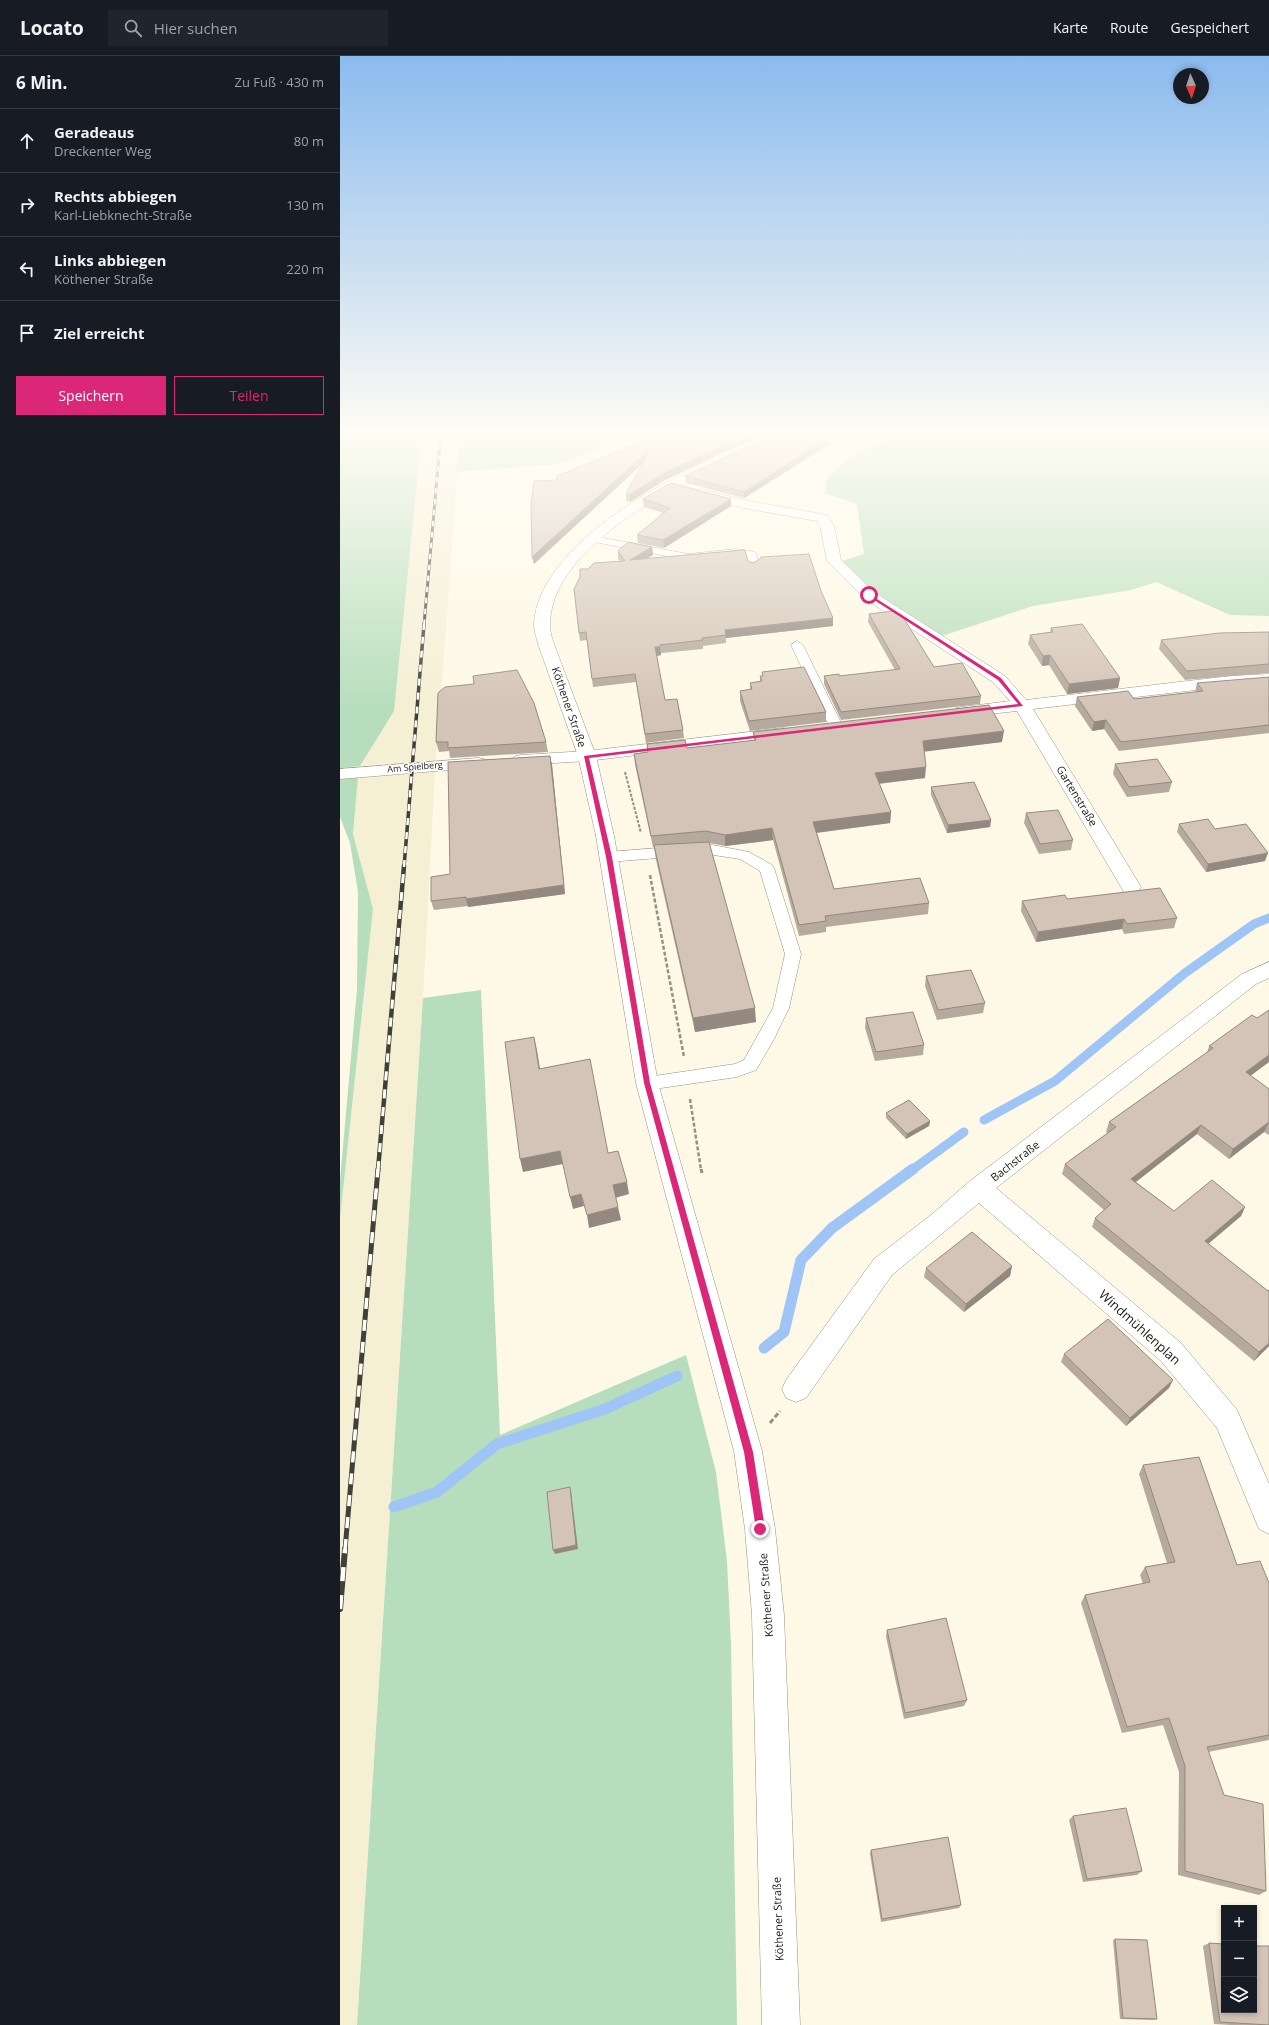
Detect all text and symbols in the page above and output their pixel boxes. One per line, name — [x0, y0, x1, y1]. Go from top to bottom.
search box — [108, 10, 388, 46]
text: Locato — [20, 15, 84, 41]
icon: search — [122, 17, 144, 39]
text: Hier suchen — [154, 18, 237, 38]
text: Karte — [1053, 18, 1088, 37]
text: Route — [1110, 18, 1148, 37]
text: Gespeichert — [1170, 18, 1249, 37]
north arrow — [1173, 68, 1209, 104]
text: 6 Min. — [16, 71, 67, 94]
text: Zu Fuß · 430 m — [235, 73, 324, 91]
text: Geradeaus — [54, 122, 134, 142]
icon: ahead — [16, 130, 38, 152]
text: 80 m — [294, 132, 324, 150]
text: Dreckenter Weg — [54, 142, 151, 160]
text: Rechts abbiegen — [54, 186, 177, 206]
icon: right — [16, 194, 38, 216]
text: 130 m — [286, 196, 324, 214]
text: Karl-Liebknecht-Straße — [54, 206, 192, 224]
text: Links abbiegen — [54, 250, 166, 270]
icon: left — [16, 258, 38, 280]
text: 220 m — [286, 260, 324, 278]
text: Köthener Straße — [54, 270, 153, 288]
icon: arrive — [16, 322, 38, 344]
text: Ziel erreicht — [54, 323, 145, 343]
button: Speichern — [16, 376, 166, 415]
button: Teilen — [174, 376, 324, 415]
route start — [860, 586, 878, 604]
street label: Köthener Straße — [549, 665, 590, 749]
street label: Am Spielberg — [387, 758, 443, 775]
street label: Gartenstraße — [1053, 763, 1101, 829]
street label: Bachstraße — [987, 1137, 1042, 1184]
street label: Windmühlenplan — [1095, 1285, 1185, 1369]
route end — [751, 1520, 769, 1538]
street label: Köthener Straße — [755, 1553, 776, 1637]
street label: Köthener Straße — [769, 1877, 786, 1961]
map controls — [1221, 1905, 1257, 2013]
button: + — [1221, 1905, 1257, 1941]
button: − — [1221, 1941, 1257, 1977]
button: layers — [1221, 1977, 1257, 2013]

